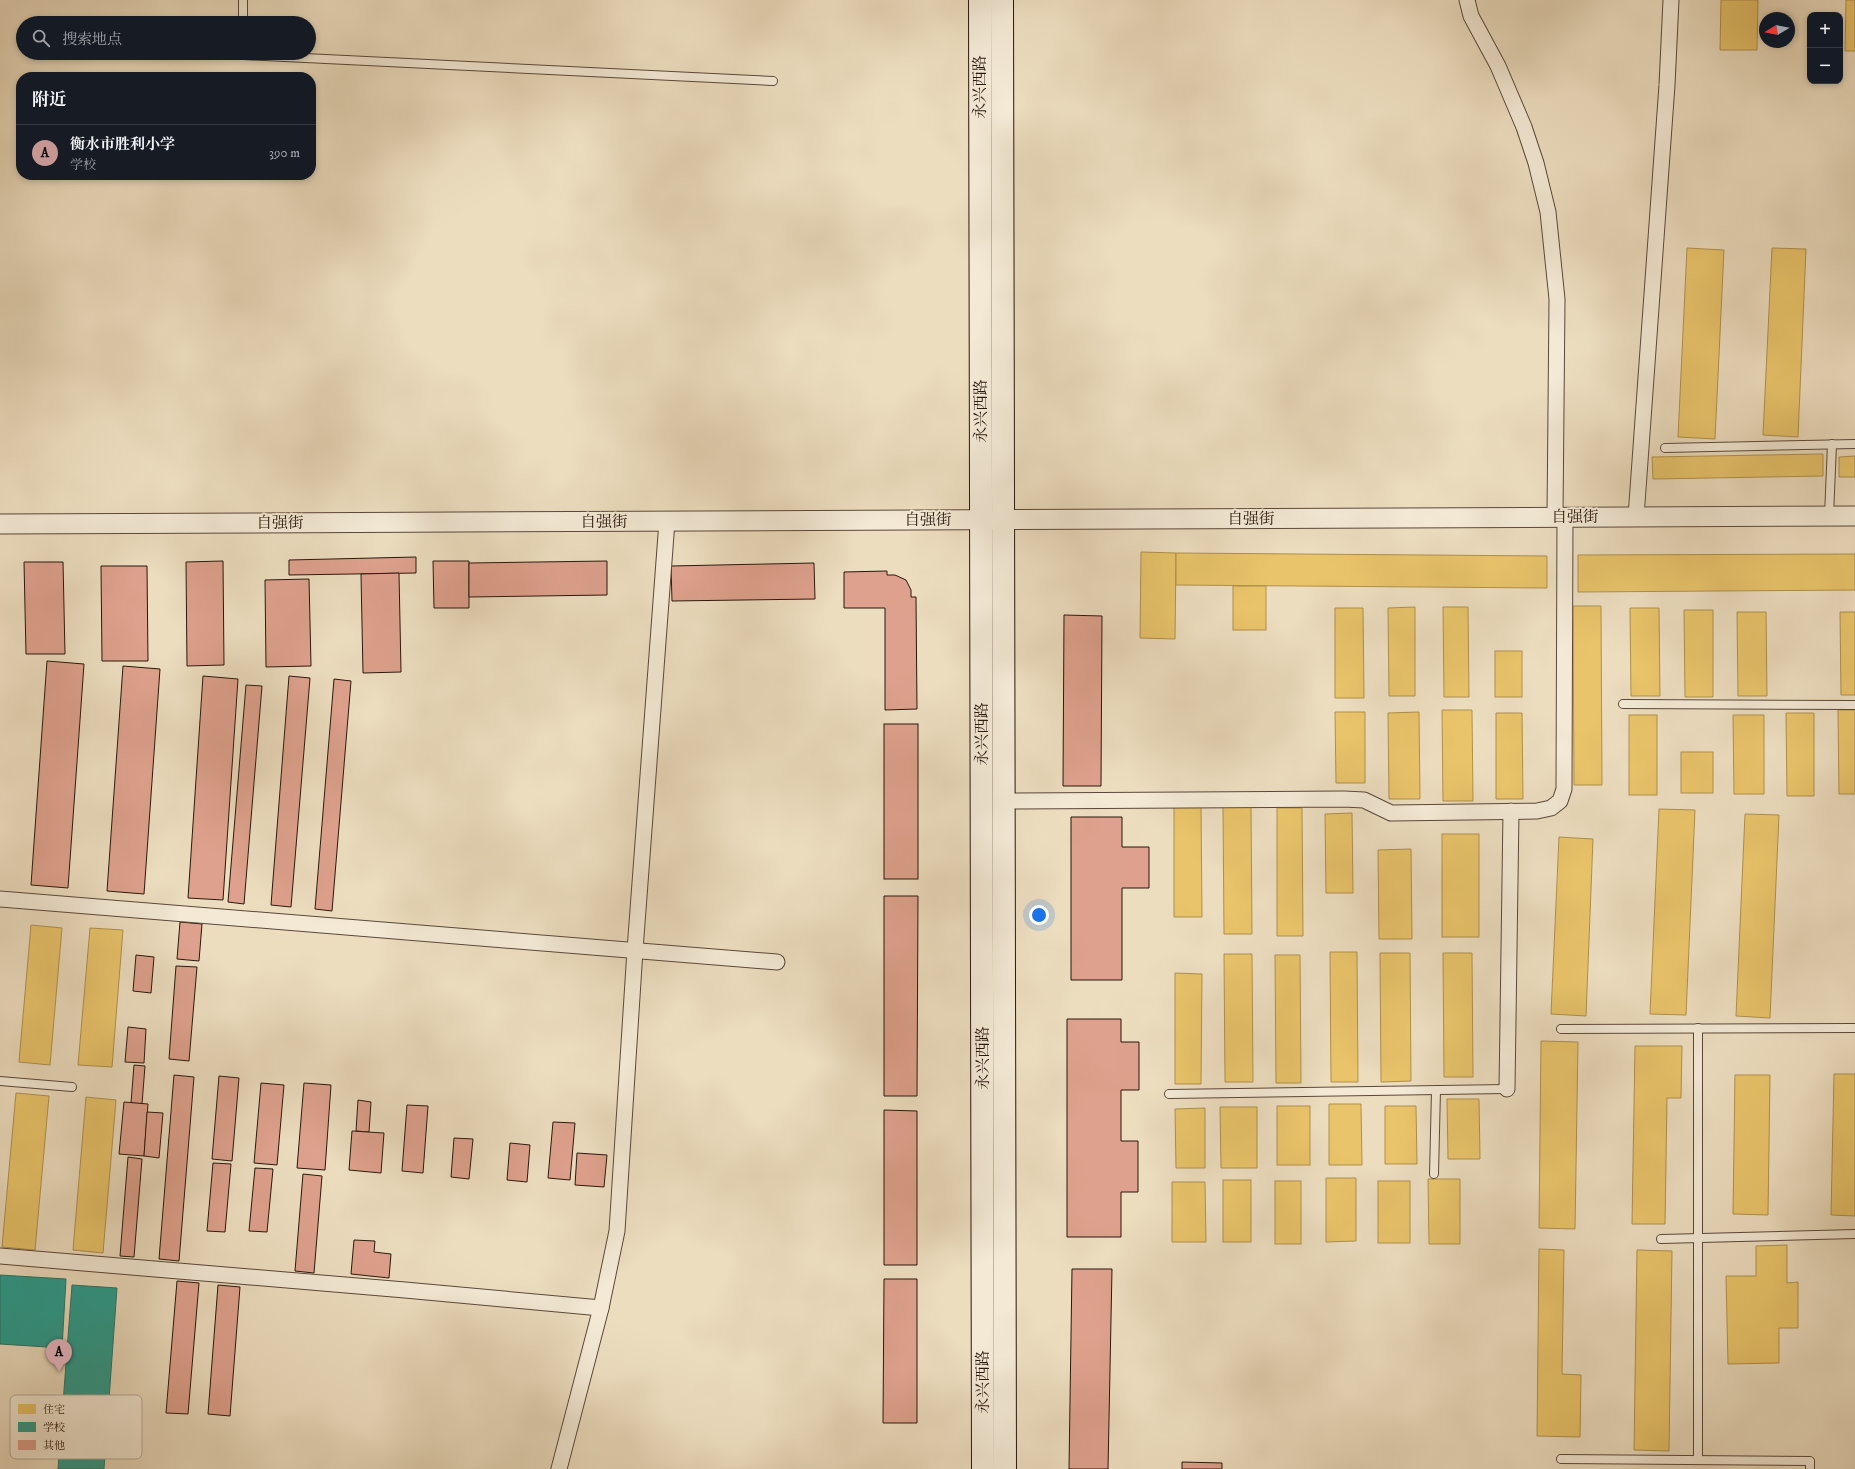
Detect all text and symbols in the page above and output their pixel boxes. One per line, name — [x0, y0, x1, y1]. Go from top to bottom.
north arrow — [1759, 12, 1795, 48]
map controls — [1807, 12, 1843, 84]
button: + — [1807, 12, 1843, 48]
search box — [16, 16, 316, 60]
icon: search — [30, 27, 52, 49]
text: 搜索地点 — [62, 30, 122, 49]
button: − — [1807, 48, 1843, 84]
street label: 永兴西路 — [970, 55, 990, 119]
text: 附近 — [32, 89, 66, 111]
text: 衡水市胜利小学 — [70, 135, 175, 154]
text: A — [41, 145, 49, 161]
text: 390 m — [269, 145, 300, 161]
text: 学校 — [70, 157, 96, 173]
street label: 永兴西路 — [971, 379, 991, 443]
street label: 自强街 — [1551, 507, 1599, 527]
street label: 自强街 — [1227, 509, 1275, 529]
street label: 自强街 — [904, 510, 952, 530]
street label: 自强街 — [580, 512, 628, 532]
street label: 自强街 — [256, 513, 304, 533]
street label: 永兴西路 — [972, 702, 992, 766]
your location — [1029, 905, 1049, 925]
street label: 永兴西路 — [973, 1026, 993, 1090]
pin: A — [46, 1339, 72, 1372]
street label: 永兴西路 — [973, 1350, 993, 1414]
legend — [10, 1395, 142, 1459]
text: 住宅 — [43, 1403, 65, 1417]
text: 学校 — [43, 1421, 65, 1435]
text: 其他 — [43, 1439, 65, 1453]

